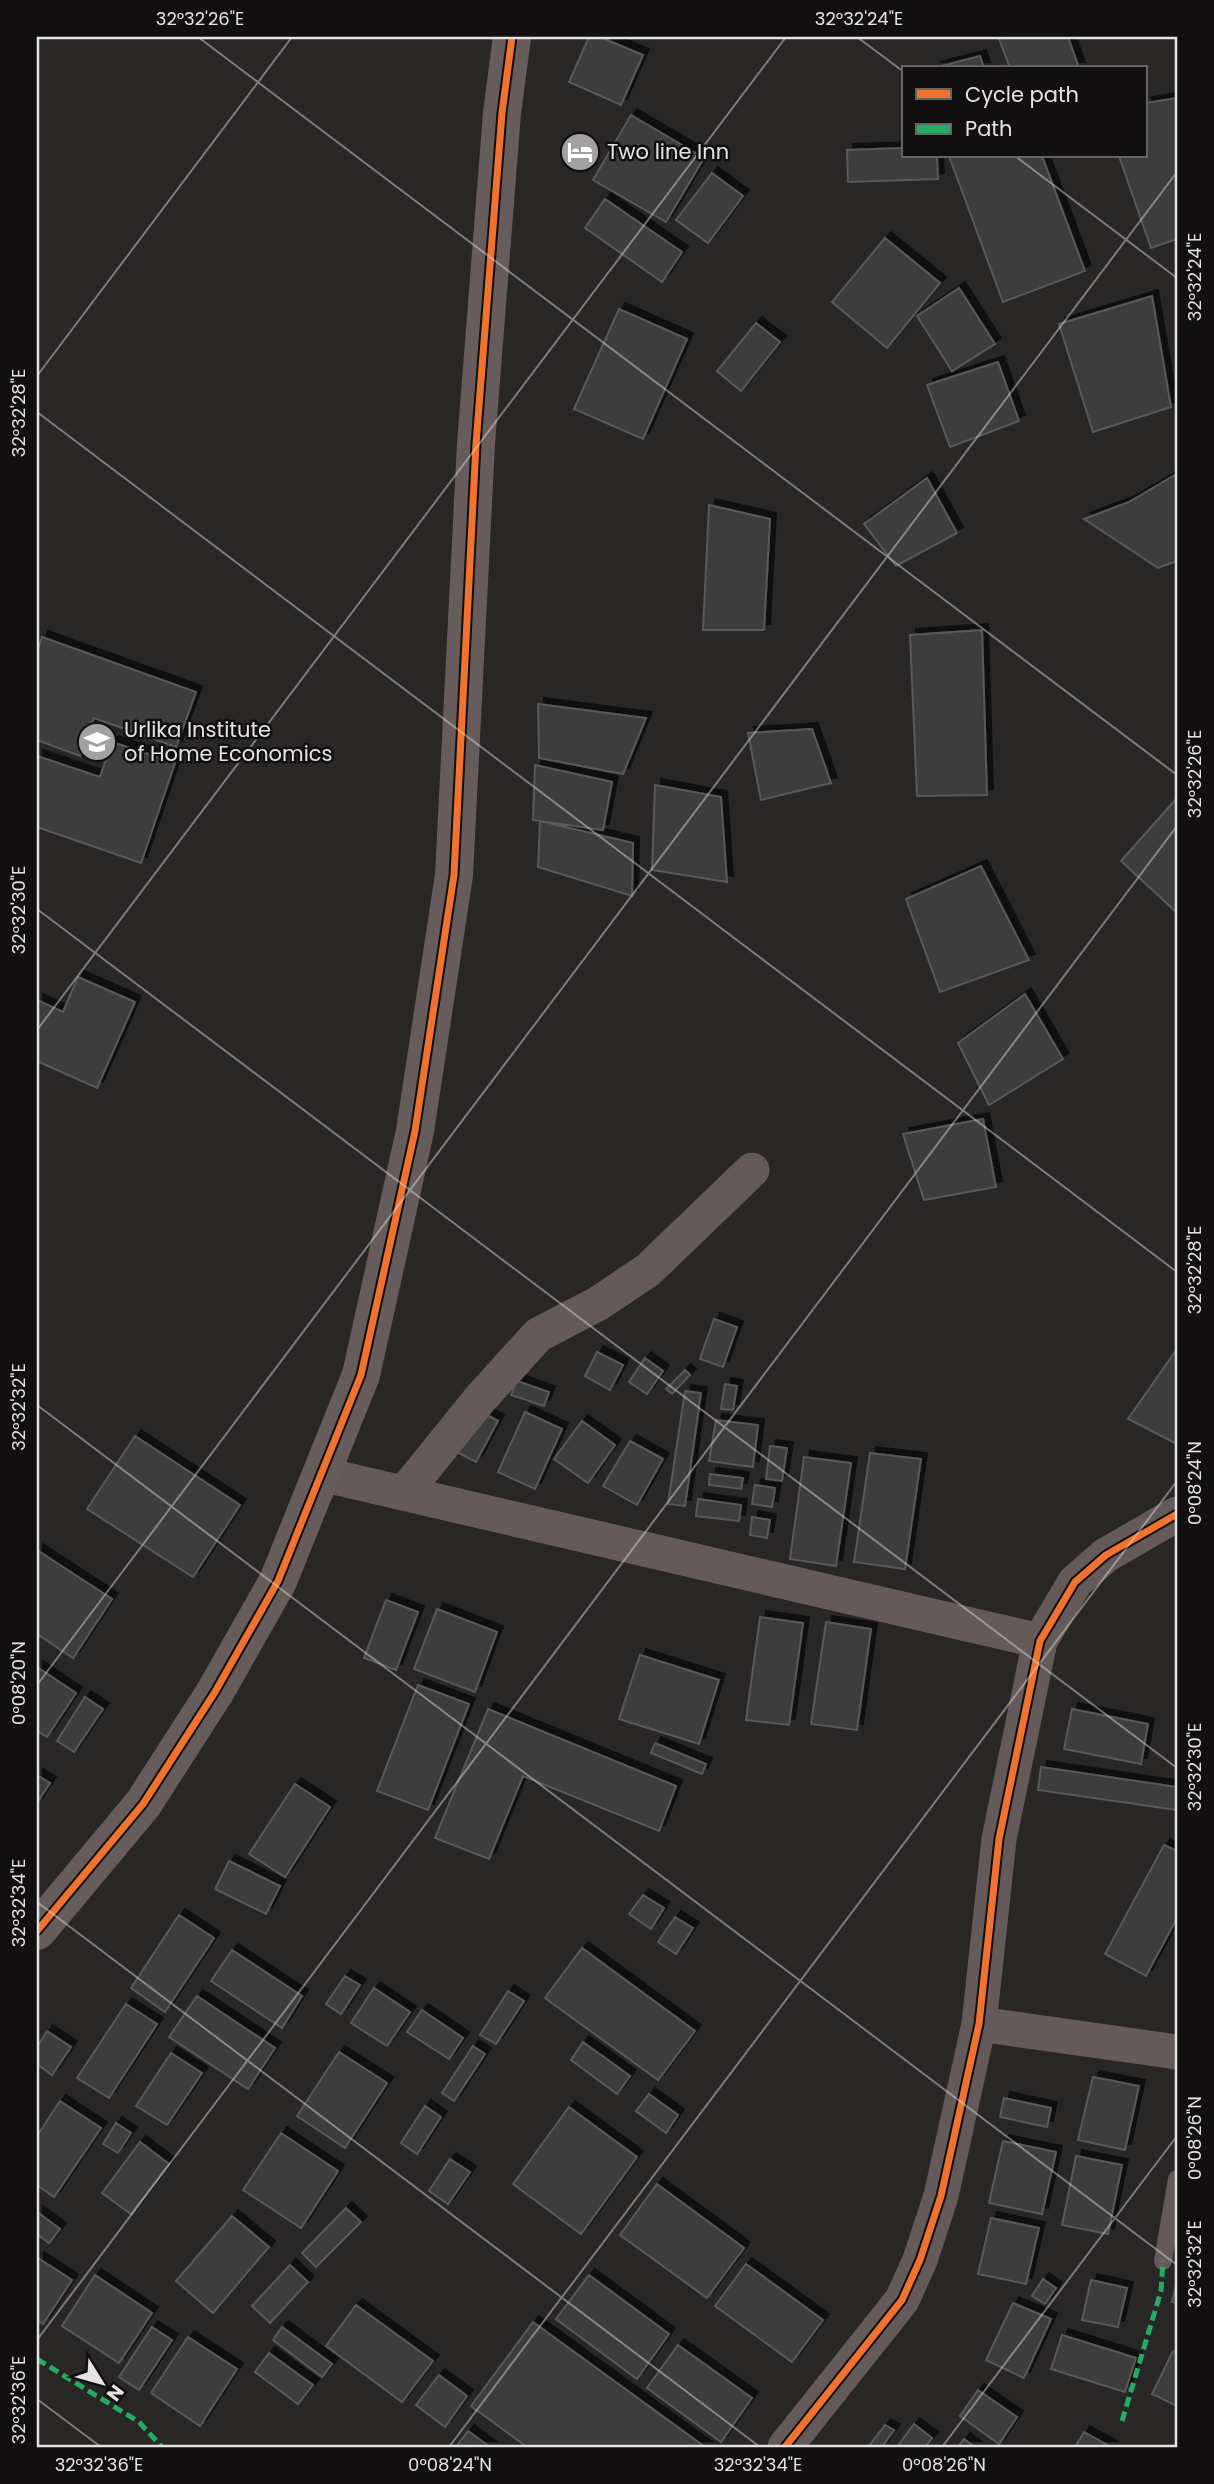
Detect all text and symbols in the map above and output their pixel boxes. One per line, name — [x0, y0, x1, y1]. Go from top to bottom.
text: 32°32'26"E — [156, 6, 244, 31]
text: 32°32'24"E — [815, 6, 903, 31]
legend — [902, 66, 1148, 158]
text: Cycle path — [965, 80, 1079, 109]
text: Path — [965, 114, 1012, 143]
hotel icon: Two line Inn — [559, 131, 601, 173]
place label: Two line Inn — [607, 137, 729, 166]
text: 32°32'24"E — [1182, 233, 1207, 321]
text: 32°32'28"E — [6, 369, 31, 457]
place label: Urlika Institute of Home Economics — [124, 715, 333, 768]
school or university icon: Urlika Institute of Home Economics — [76, 721, 118, 763]
text: 32°32'26"E — [1182, 730, 1207, 818]
text: 32°32'30"E — [6, 866, 31, 954]
text: 32°32'28"E — [1182, 1226, 1207, 1314]
text: 32°32'32"E — [6, 1363, 31, 1451]
text: 0°08'24"N — [1182, 1441, 1207, 1525]
text: 0°08'20"N — [6, 1641, 31, 1725]
text: 32°32'30"E — [1182, 1723, 1207, 1811]
text: 32°32'34"E — [6, 1859, 31, 1947]
text: 0°08'26"N — [1182, 2096, 1207, 2180]
text: 32°32'32"E — [1182, 2220, 1207, 2308]
north arrow — [66, 2348, 136, 2418]
text: 32°32'36"E — [6, 2356, 31, 2444]
text: N — [100, 2379, 130, 2407]
text: 32°32'36"E — [55, 2452, 143, 2477]
text: 0°08'24"N — [408, 2452, 492, 2477]
text: 32°32'34"E — [714, 2452, 802, 2477]
text: 0°08'26"N — [902, 2452, 986, 2477]

